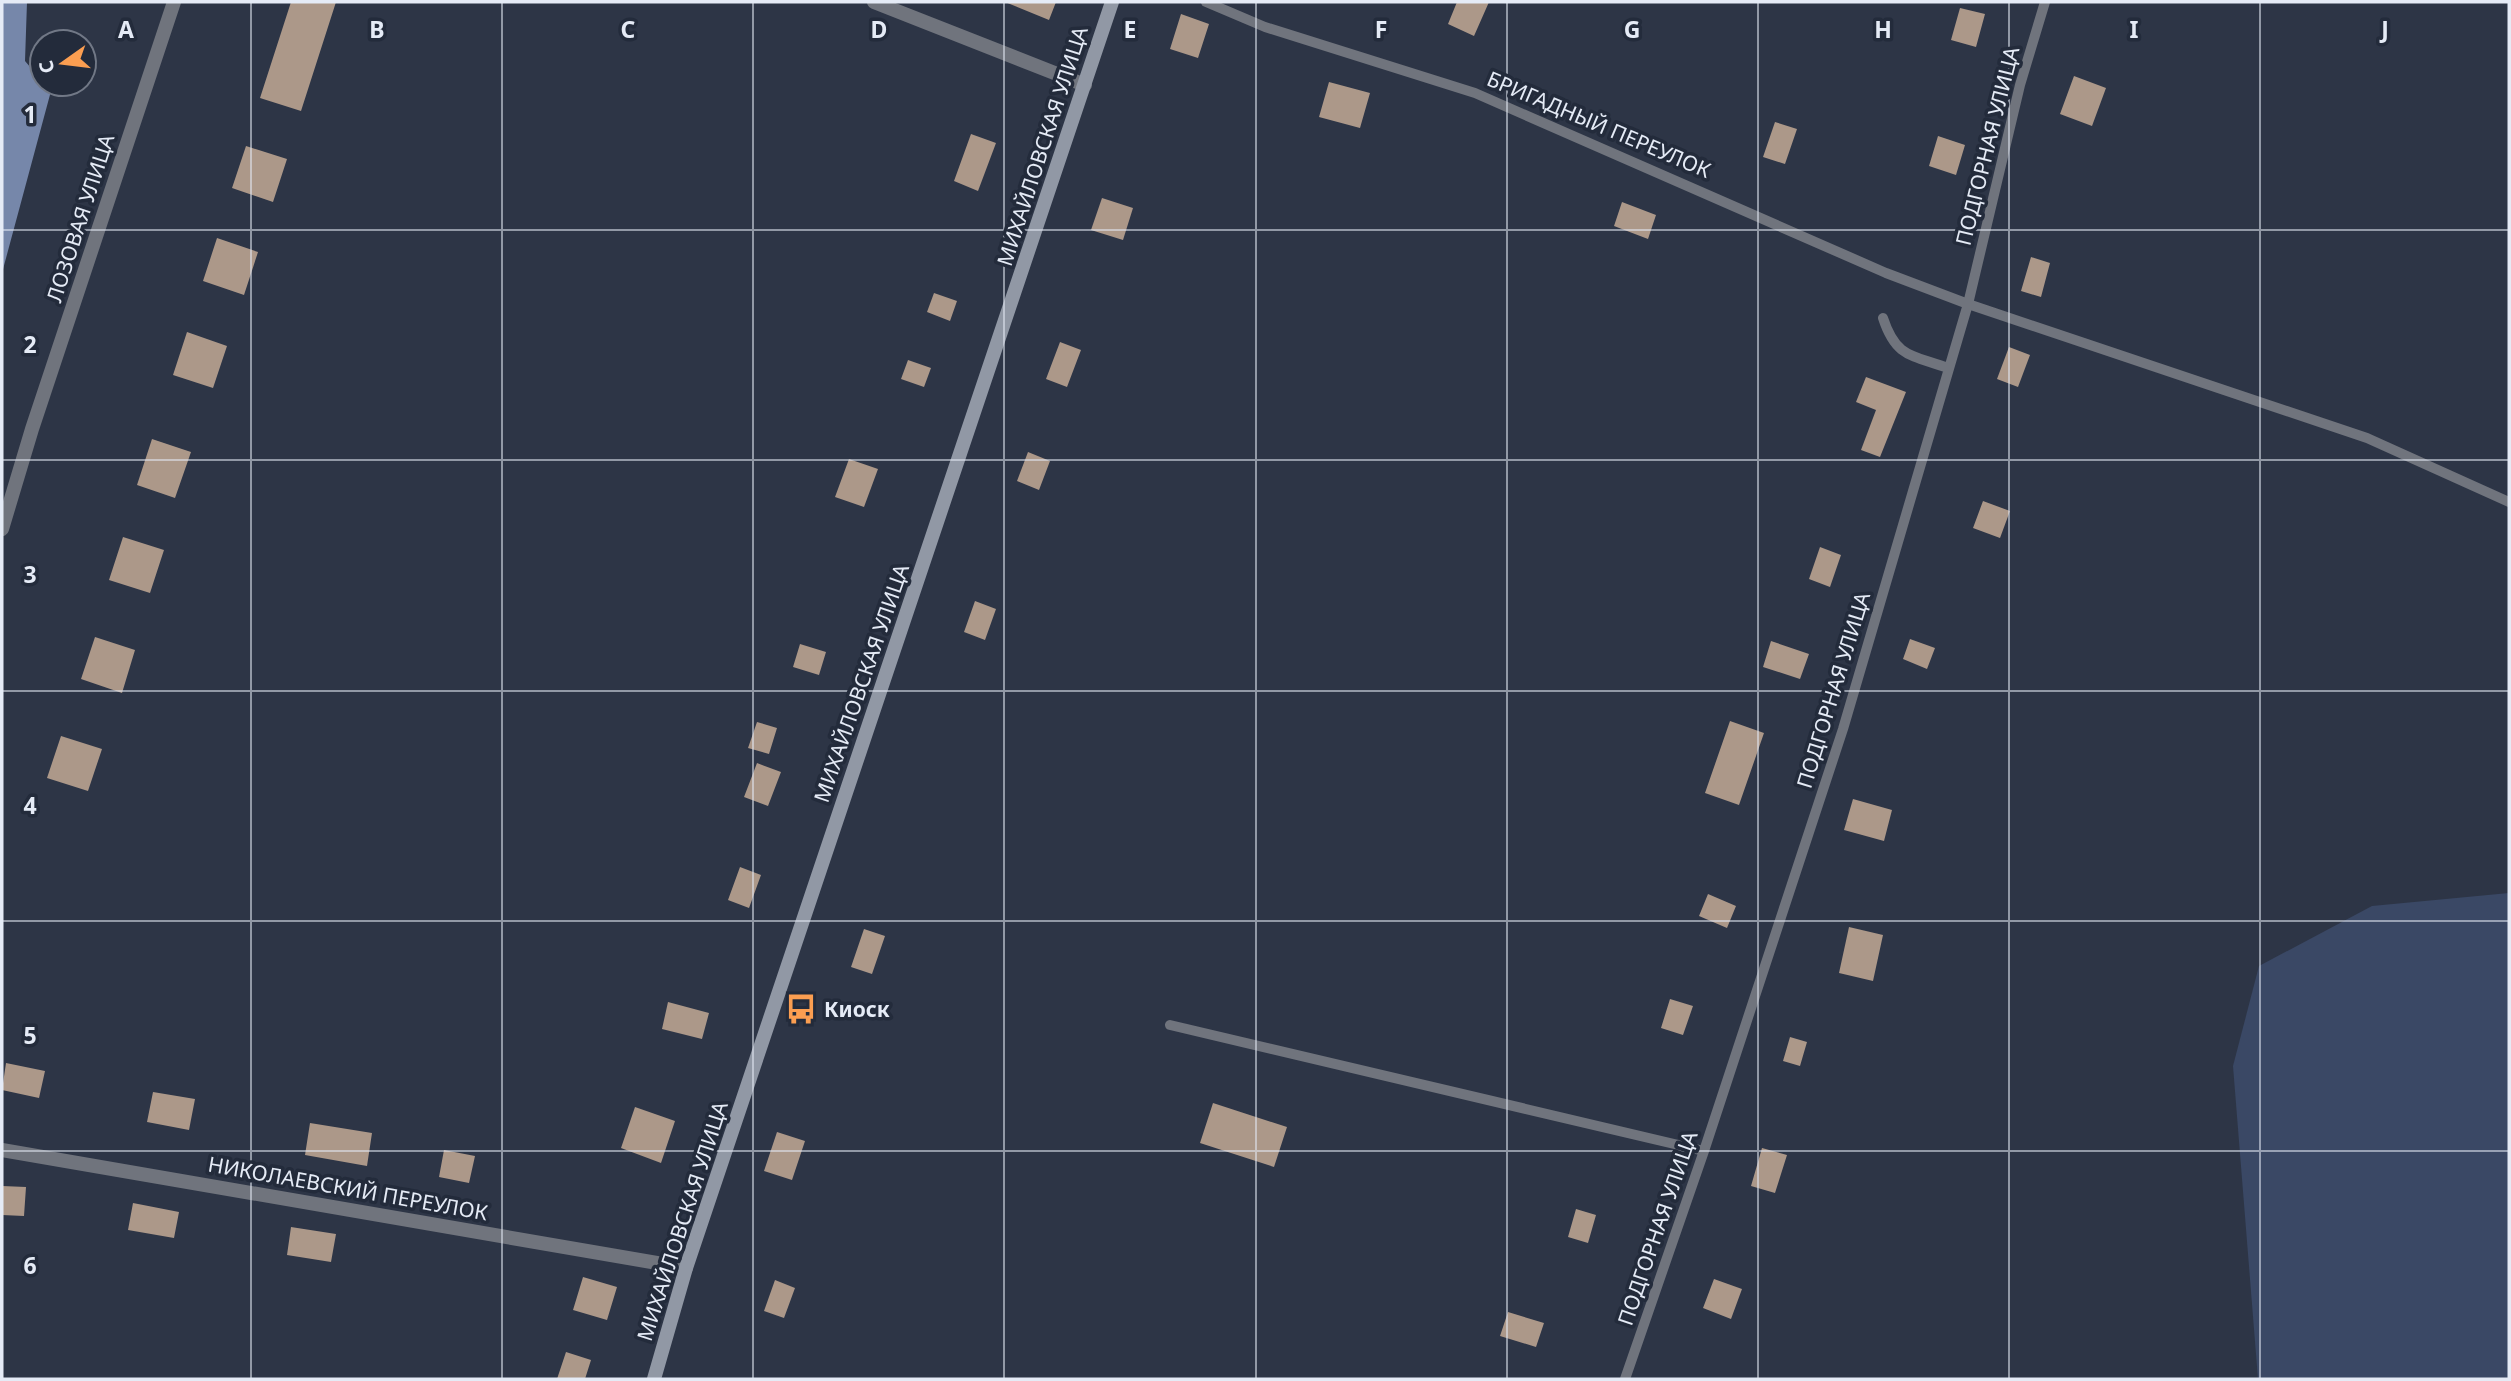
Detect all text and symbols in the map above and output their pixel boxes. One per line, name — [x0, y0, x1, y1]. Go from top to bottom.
text: A — [118, 13, 134, 45]
text: B — [369, 13, 385, 45]
text: C — [621, 13, 636, 45]
text: D — [871, 13, 887, 45]
text: E — [1124, 13, 1136, 45]
text: F — [1375, 13, 1387, 45]
text: G — [1624, 13, 1640, 45]
text: H — [1874, 13, 1892, 45]
text: I — [2130, 13, 2139, 45]
text: J — [2379, 13, 2389, 45]
street label: МИХАЙЛОВСКАЯ УЛИЦА — [990, 22, 1094, 269]
north arrow — [28, 28, 98, 98]
street label: ПОДГОРНАЯ УЛИЦА — [1949, 43, 2025, 248]
text: С — [32, 58, 61, 76]
street label: БРИГАДНЫЙ ПЕРЕУЛОК — [1483, 64, 1715, 184]
text: 1 — [23, 98, 37, 130]
street label: ЛОЗОВАЯ УЛИЦА — [40, 130, 121, 306]
text: 2 — [23, 328, 37, 360]
text: 3 — [23, 558, 37, 590]
street label: МИХАЙЛОВСКАЯ УЛИЦА — [807, 560, 915, 806]
street label: ПОДГОРНАЯ УЛИЦА — [1790, 588, 1876, 792]
text: 4 — [23, 789, 37, 821]
bus stop icon: Киоск — [784, 992, 818, 1026]
place label: Киоск — [824, 995, 890, 1023]
text: 5 — [23, 1019, 37, 1051]
street label: МИХАЙЛОВСКАЯ УЛИЦА — [630, 1097, 734, 1344]
street label: ПОДГОРНАЯ УЛИЦА — [1611, 1127, 1704, 1329]
street label: НИКОЛАЕВСКИЙ ПЕРЕУЛОК — [206, 1150, 490, 1226]
text: 6 — [23, 1249, 37, 1281]

